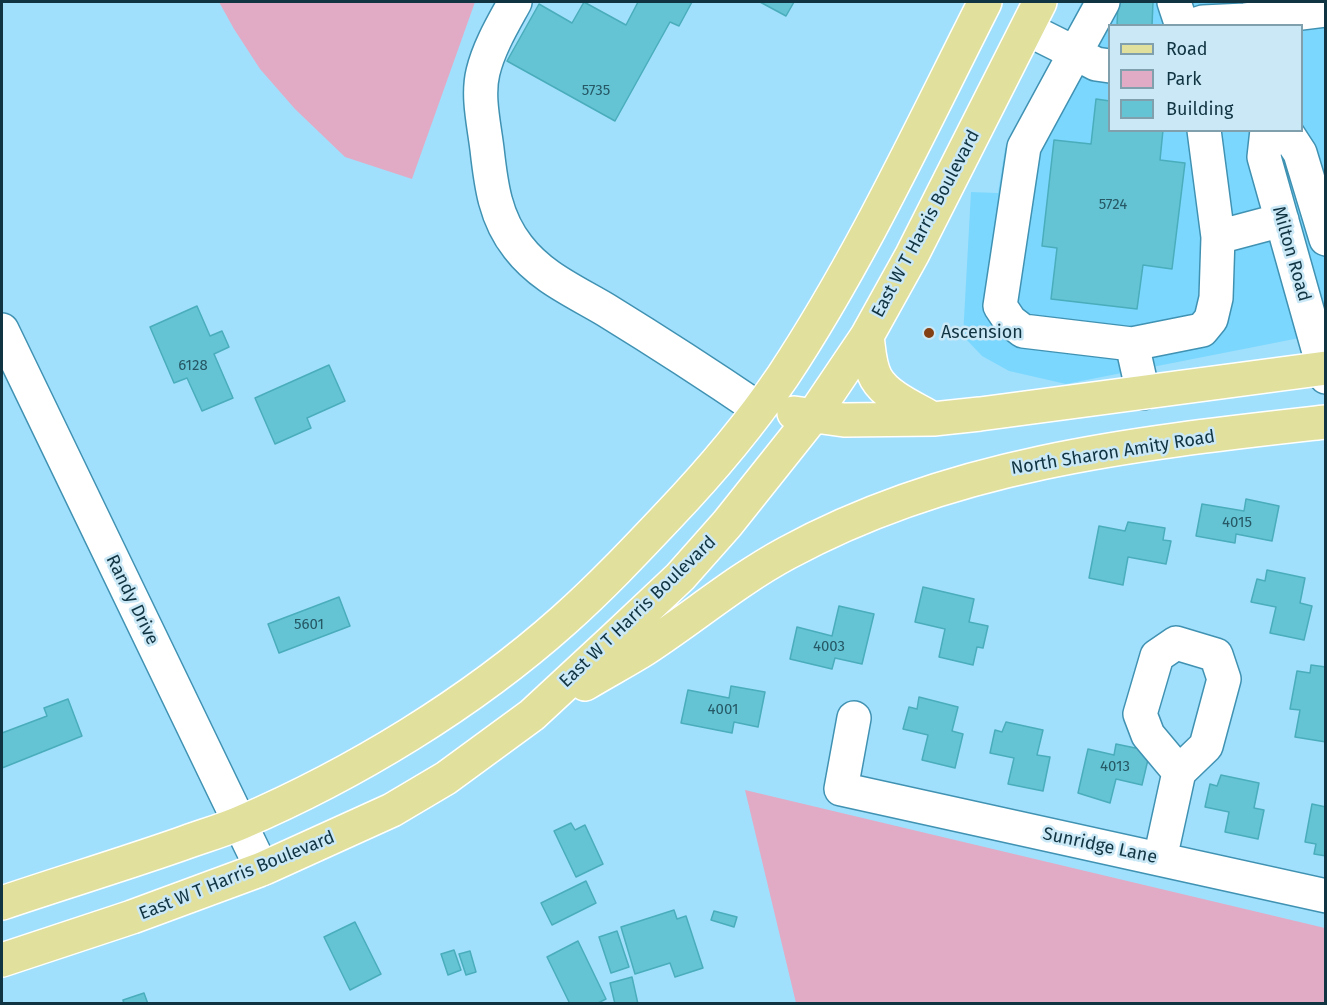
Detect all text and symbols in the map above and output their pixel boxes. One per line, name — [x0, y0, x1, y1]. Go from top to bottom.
legend — [1108, 24, 1303, 132]
text: Road — [1166, 38, 1208, 60]
text: Park — [1166, 68, 1201, 90]
house number: 5735 — [582, 82, 610, 100]
text: Building — [1166, 98, 1233, 120]
street label: East W T Harris Boulevard — [867, 127, 985, 321]
house number: 5724 — [1099, 196, 1127, 214]
street label: Milton Road — [1267, 204, 1315, 304]
place label: Ascension — [941, 322, 1023, 344]
marker: Ascension — [922, 326, 936, 340]
house number: 6128 — [178, 357, 208, 375]
street label: North Sharon Amity Road — [1009, 426, 1217, 480]
house number: 4015 — [1222, 514, 1252, 532]
street label: East W T Harris Boulevard — [555, 532, 721, 692]
street label: Randy Drive — [101, 551, 163, 649]
house number: 5601 — [294, 616, 324, 634]
house number: 4003 — [813, 638, 845, 656]
house number: 4001 — [708, 701, 738, 719]
house number: 4013 — [1100, 758, 1130, 776]
street label: Sunridge Lane — [1041, 823, 1159, 869]
street label: East W T Harris Boulevard — [136, 827, 338, 925]

